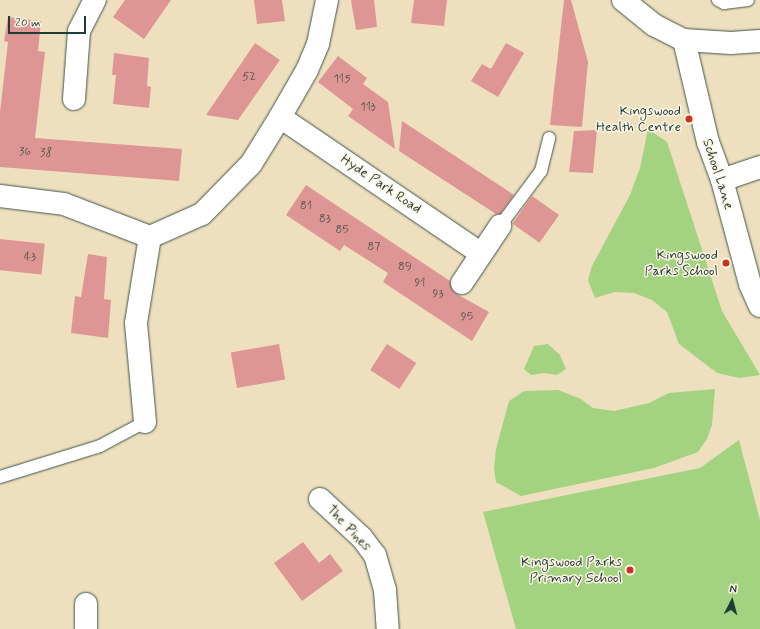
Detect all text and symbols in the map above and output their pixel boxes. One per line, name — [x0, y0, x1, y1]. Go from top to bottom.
scale bar — [10, 8, 88, 34]
text: 20 m — [15, 15, 41, 31]
house number: 52 — [242, 71, 256, 85]
house number: 115 — [333, 73, 351, 87]
house number: 113 — [360, 101, 376, 115]
place label: Kingswood Health Centre — [596, 103, 681, 136]
marker: Kingswood Health Centre — [684, 114, 694, 124]
street label: School Lane — [699, 138, 737, 210]
house number: 36 — [19, 146, 31, 160]
house number: 38 — [40, 147, 52, 161]
street label: Hyde Park Road — [337, 151, 425, 217]
house number: 81 — [300, 200, 312, 214]
house number: 83 — [319, 213, 331, 227]
house number: 85 — [335, 224, 349, 238]
house number: 87 — [368, 241, 380, 255]
place label: Kingswood Parks School — [644, 247, 718, 280]
house number: 43 — [24, 251, 36, 265]
marker: Kingswood Parks School — [721, 258, 731, 268]
house number: 89 — [398, 261, 412, 275]
house number: 91 — [414, 277, 426, 291]
house number: 93 — [433, 288, 443, 302]
house number: 95 — [461, 311, 473, 325]
street label: The Pines — [324, 502, 374, 554]
place label: Kingswood Parks Primary School — [523, 554, 622, 586]
marker: Kingswood Parks Primary School — [625, 565, 635, 575]
north arrow — [712, 581, 752, 621]
text: N — [729, 582, 738, 596]

